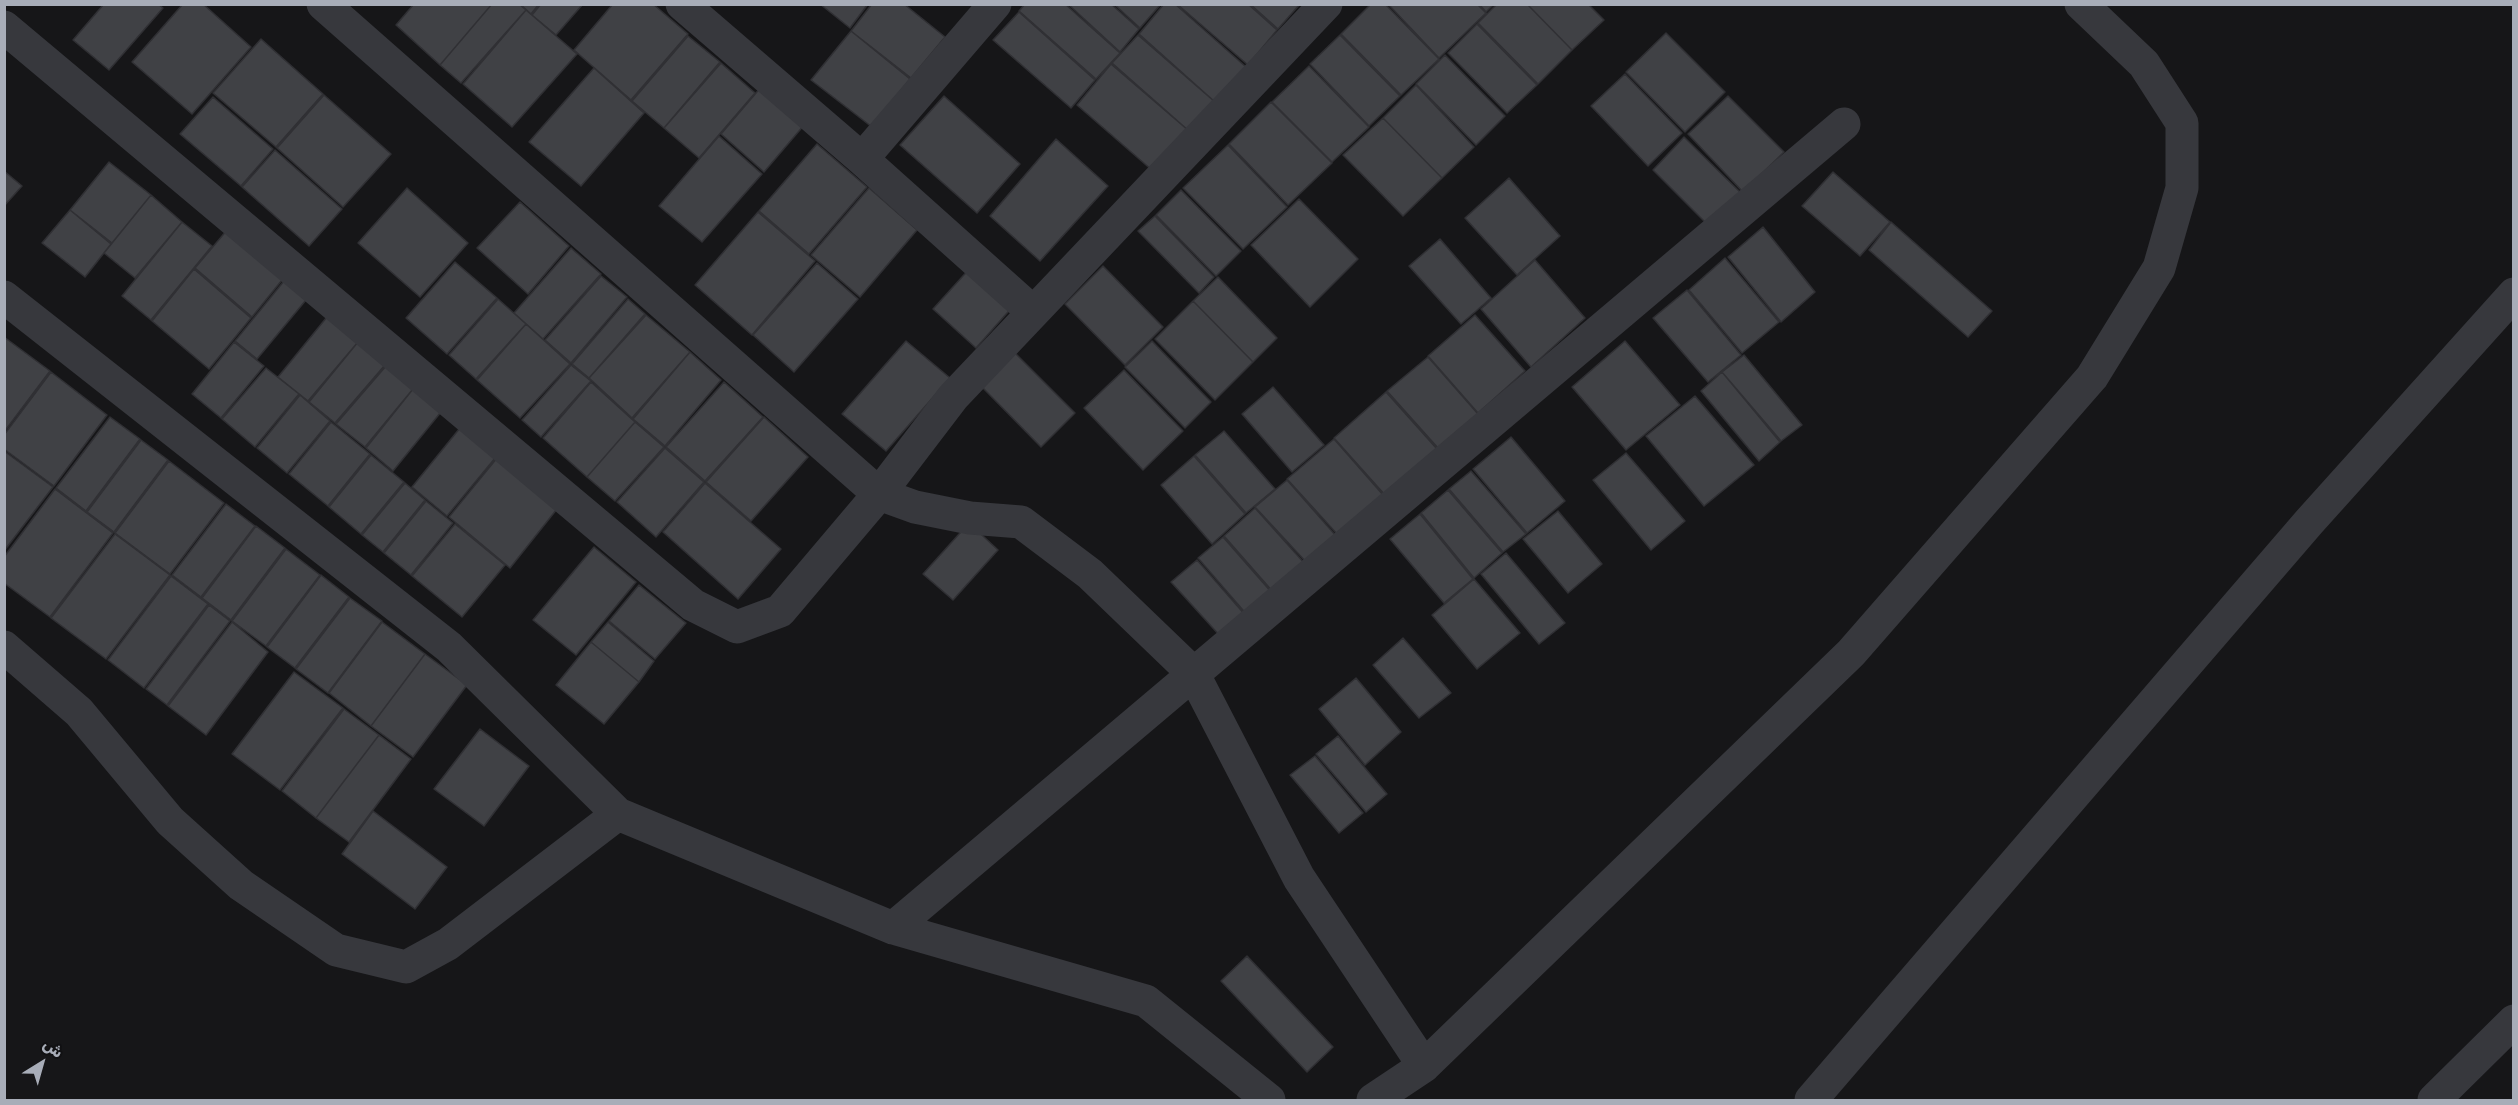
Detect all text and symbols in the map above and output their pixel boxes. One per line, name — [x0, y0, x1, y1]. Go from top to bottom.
north arrow — [12, 1033, 72, 1093]
text: ش — [39, 1035, 67, 1062]

